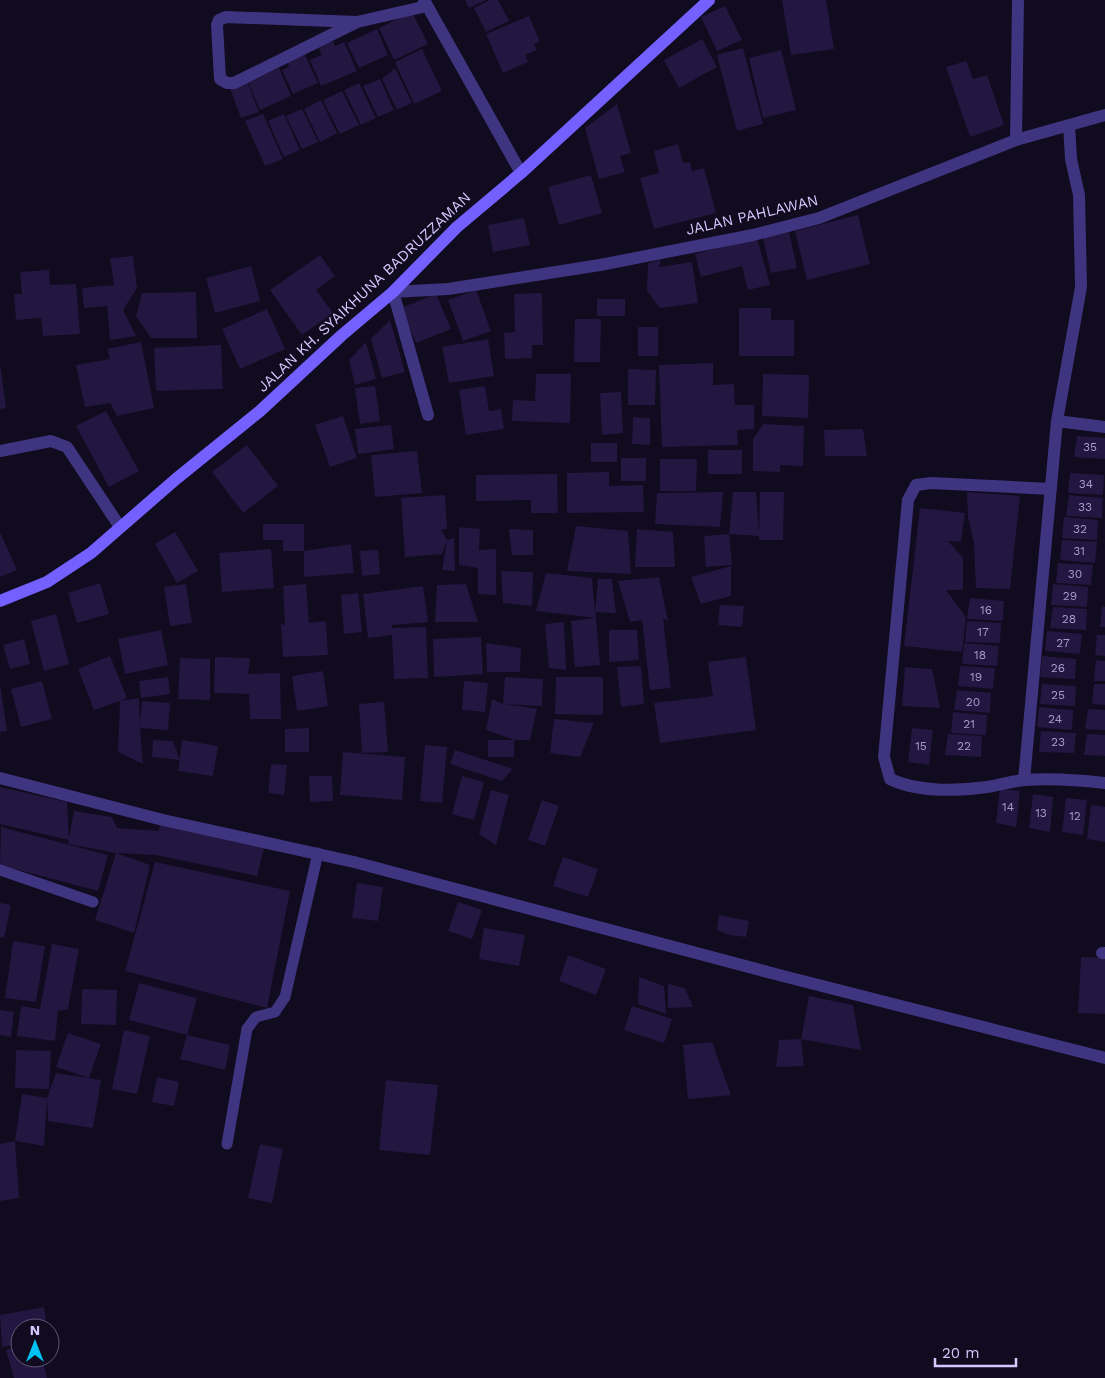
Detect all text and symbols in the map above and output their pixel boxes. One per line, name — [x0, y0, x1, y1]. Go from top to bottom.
street label: JALAN KH. SYAIKHUNA BADRUZZAMAN — [254, 188, 474, 396]
street label: JALAN PAHLAWAN — [684, 191, 820, 239]
house number: 35 — [1083, 440, 1097, 454]
house number: 34 — [1079, 477, 1093, 491]
house number: 33 — [1078, 500, 1092, 514]
house number: 32 — [1073, 522, 1087, 536]
house number: 31 — [1073, 544, 1085, 558]
house number: 30 — [1068, 567, 1082, 581]
house number: 29 — [1063, 589, 1077, 603]
house number: 16 — [980, 603, 992, 617]
house number: 28 — [1062, 612, 1076, 626]
house number: 17 — [977, 625, 989, 639]
house number: 27 — [1056, 636, 1070, 650]
house number: 18 — [974, 648, 986, 662]
house number: 26 — [1051, 661, 1065, 675]
house number: 19 — [970, 670, 982, 684]
house number: 25 — [1051, 688, 1065, 702]
house number: 20 — [966, 695, 980, 709]
house number: 24 — [1048, 712, 1062, 726]
house number: 21 — [963, 717, 975, 731]
house number: 23 — [1051, 735, 1065, 749]
house number: 15 — [915, 739, 927, 753]
house number: 22 — [957, 739, 971, 753]
house number: 14 — [1002, 800, 1014, 814]
house number: 13 — [1035, 806, 1047, 820]
house number: 12 — [1069, 809, 1081, 823]
north arrow — [10, 1318, 60, 1368]
text: N — [30, 1322, 40, 1338]
scale bar — [935, 1336, 1016, 1368]
text: 20 m — [942, 1344, 980, 1362]

